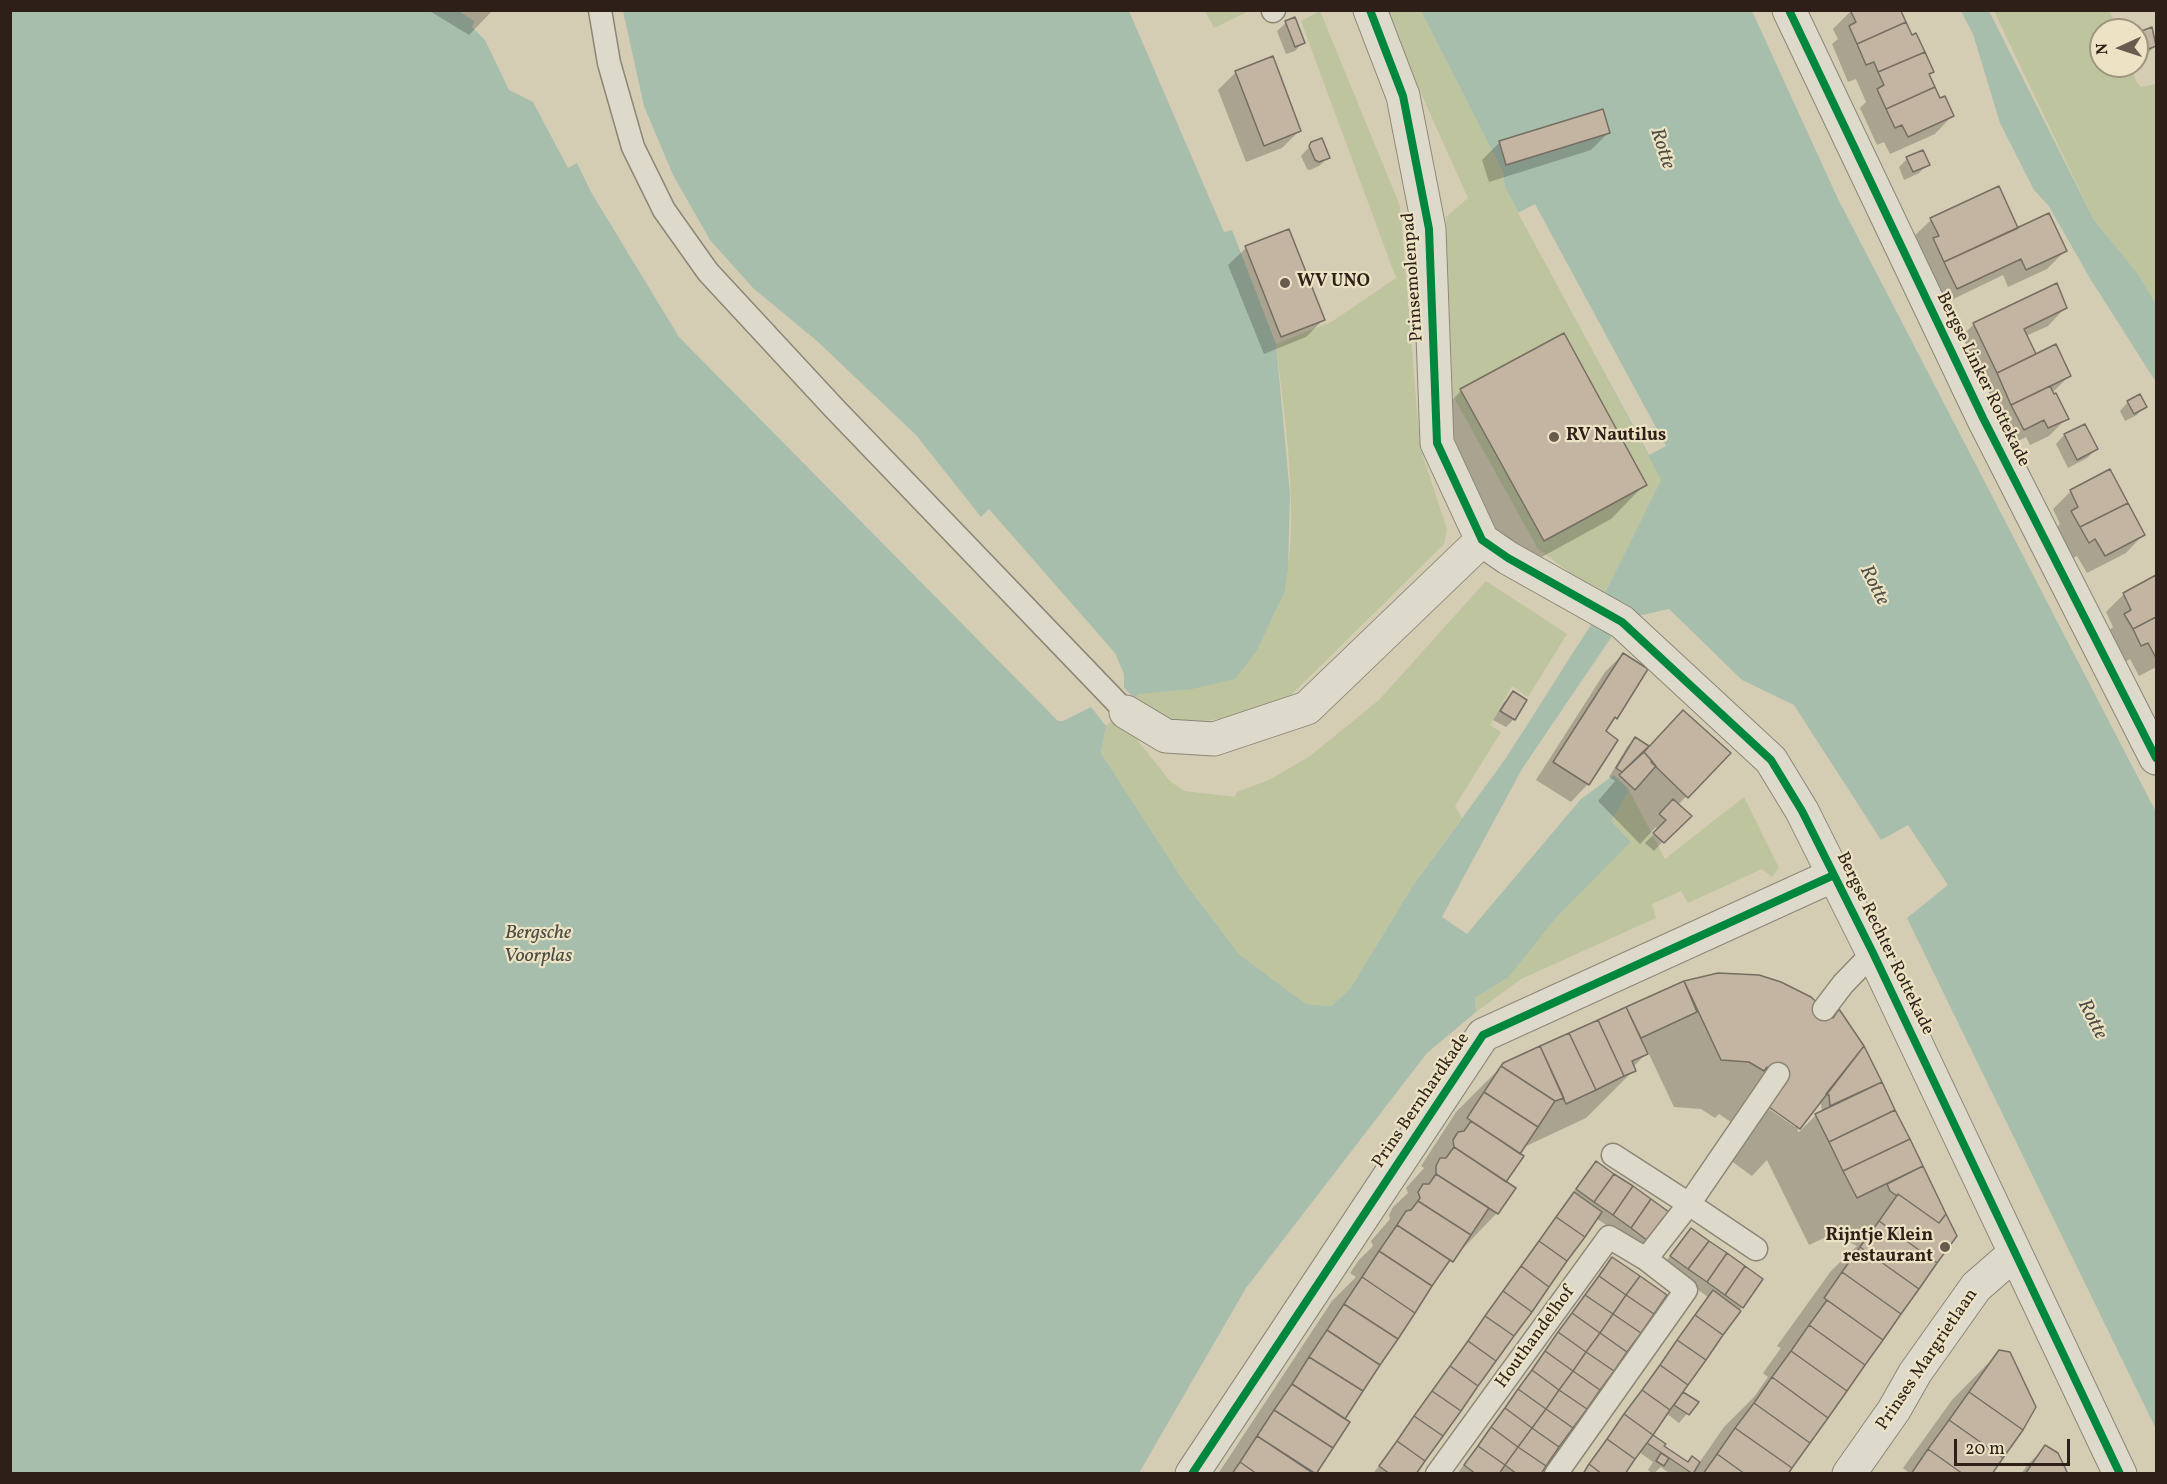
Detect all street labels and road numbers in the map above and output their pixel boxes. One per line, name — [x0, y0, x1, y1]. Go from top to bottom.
street label: Prinsemolenpad — [1399, 211, 1429, 343]
street label: Bergse Linker Rottekade — [1930, 289, 2034, 471]
street label: Bergse Rechter Rottekade — [1830, 849, 1938, 1039]
street label: Prins Bernhardkade — [1369, 1029, 1475, 1173]
street label: Houthandelhof — [1492, 1283, 1580, 1393]
street label: Prinses Margrietlaan — [1873, 1285, 1983, 1435]

